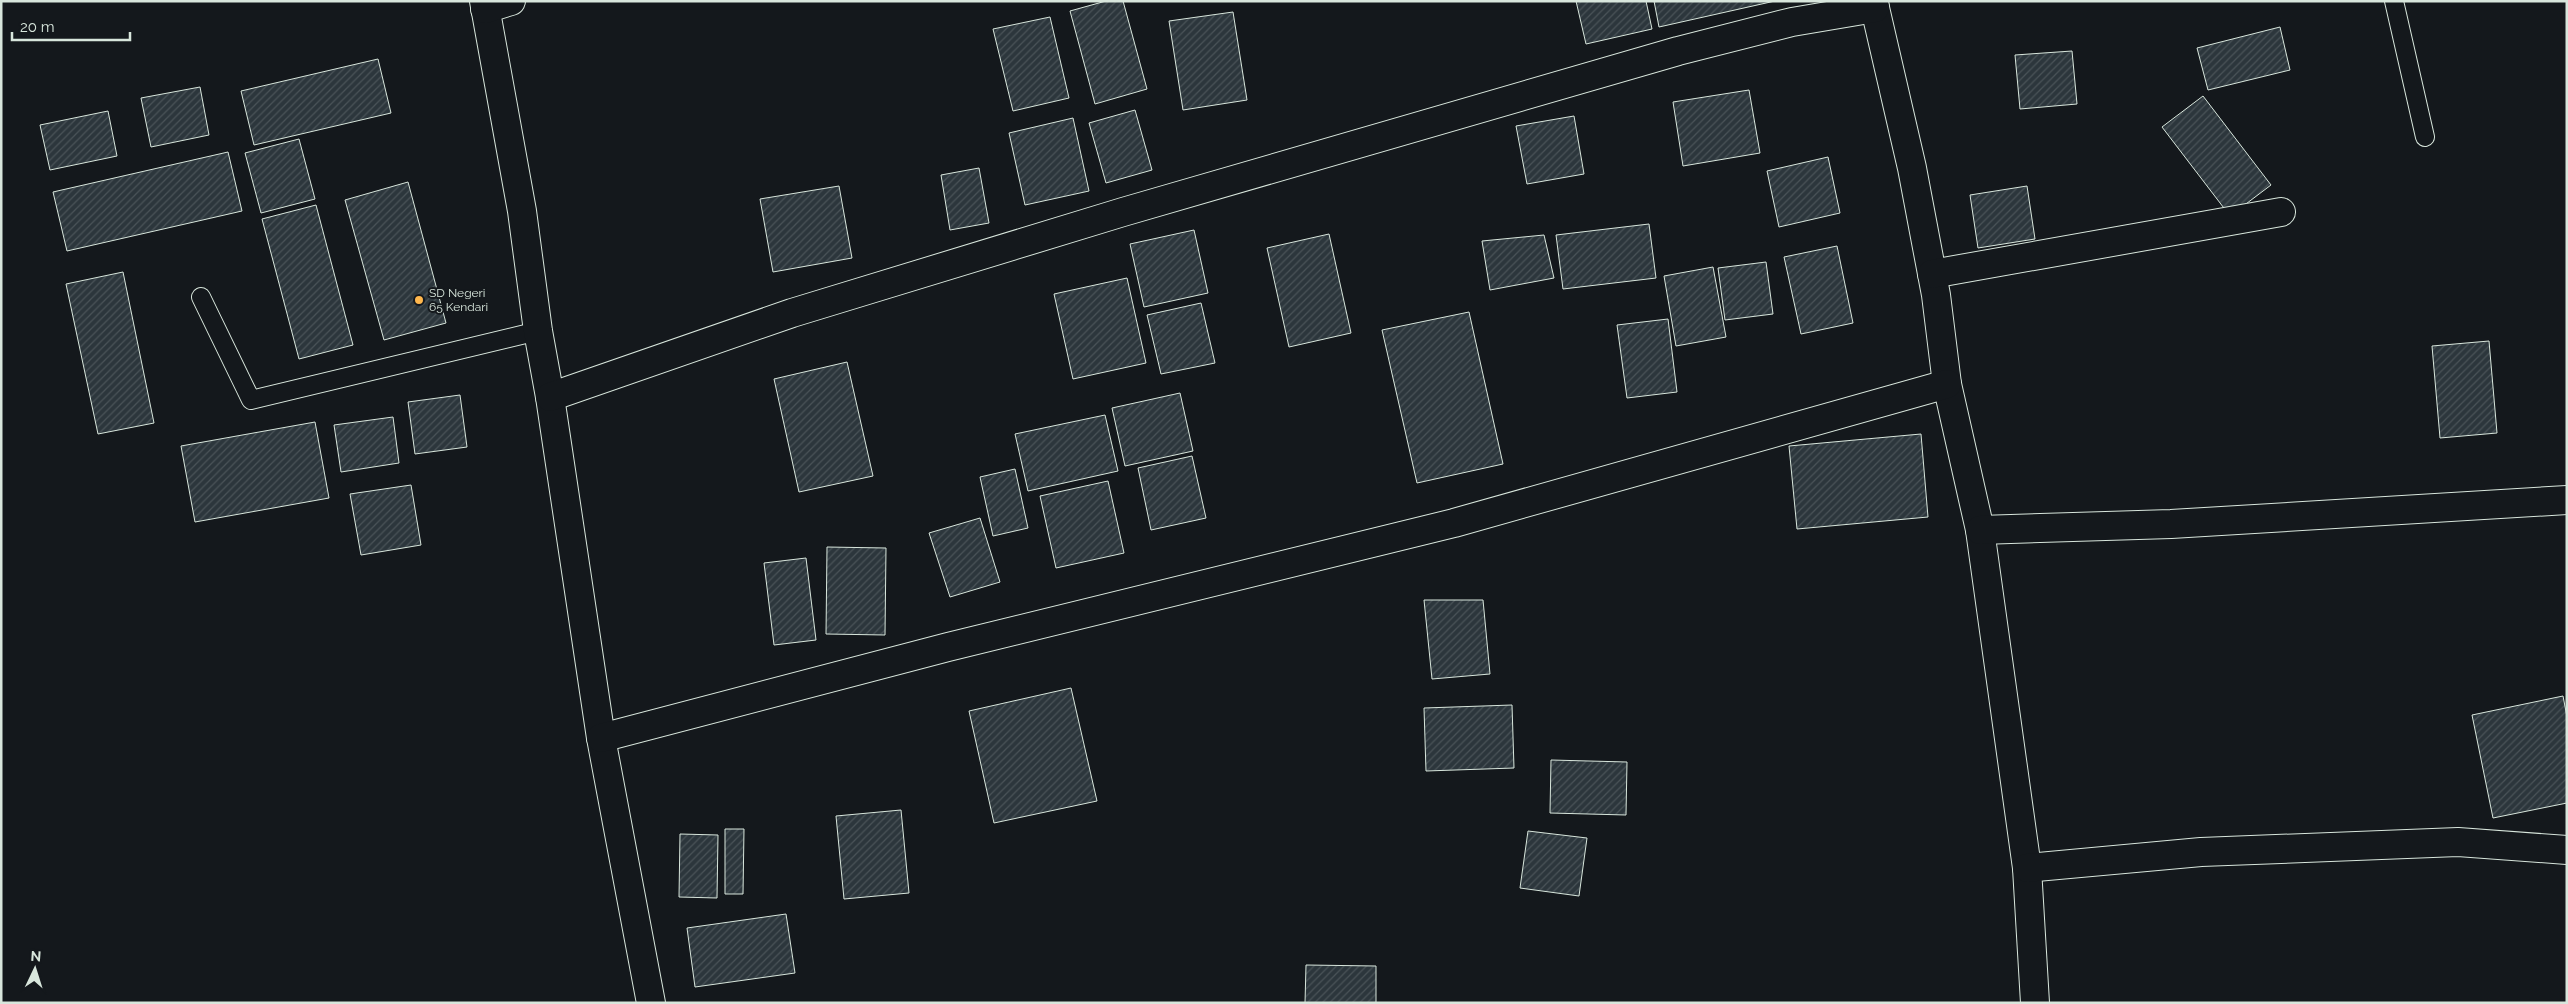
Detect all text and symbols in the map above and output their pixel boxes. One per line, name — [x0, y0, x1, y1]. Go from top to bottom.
scale bar — [12, 10, 130, 42]
text: 20 m — [20, 18, 55, 36]
place label: SD Negeri 65 Kendari — [429, 286, 488, 314]
marker: SD Negeri 65 Kendari — [413, 294, 425, 306]
north arrow — [10, 944, 60, 994]
text: N — [30, 948, 42, 964]

